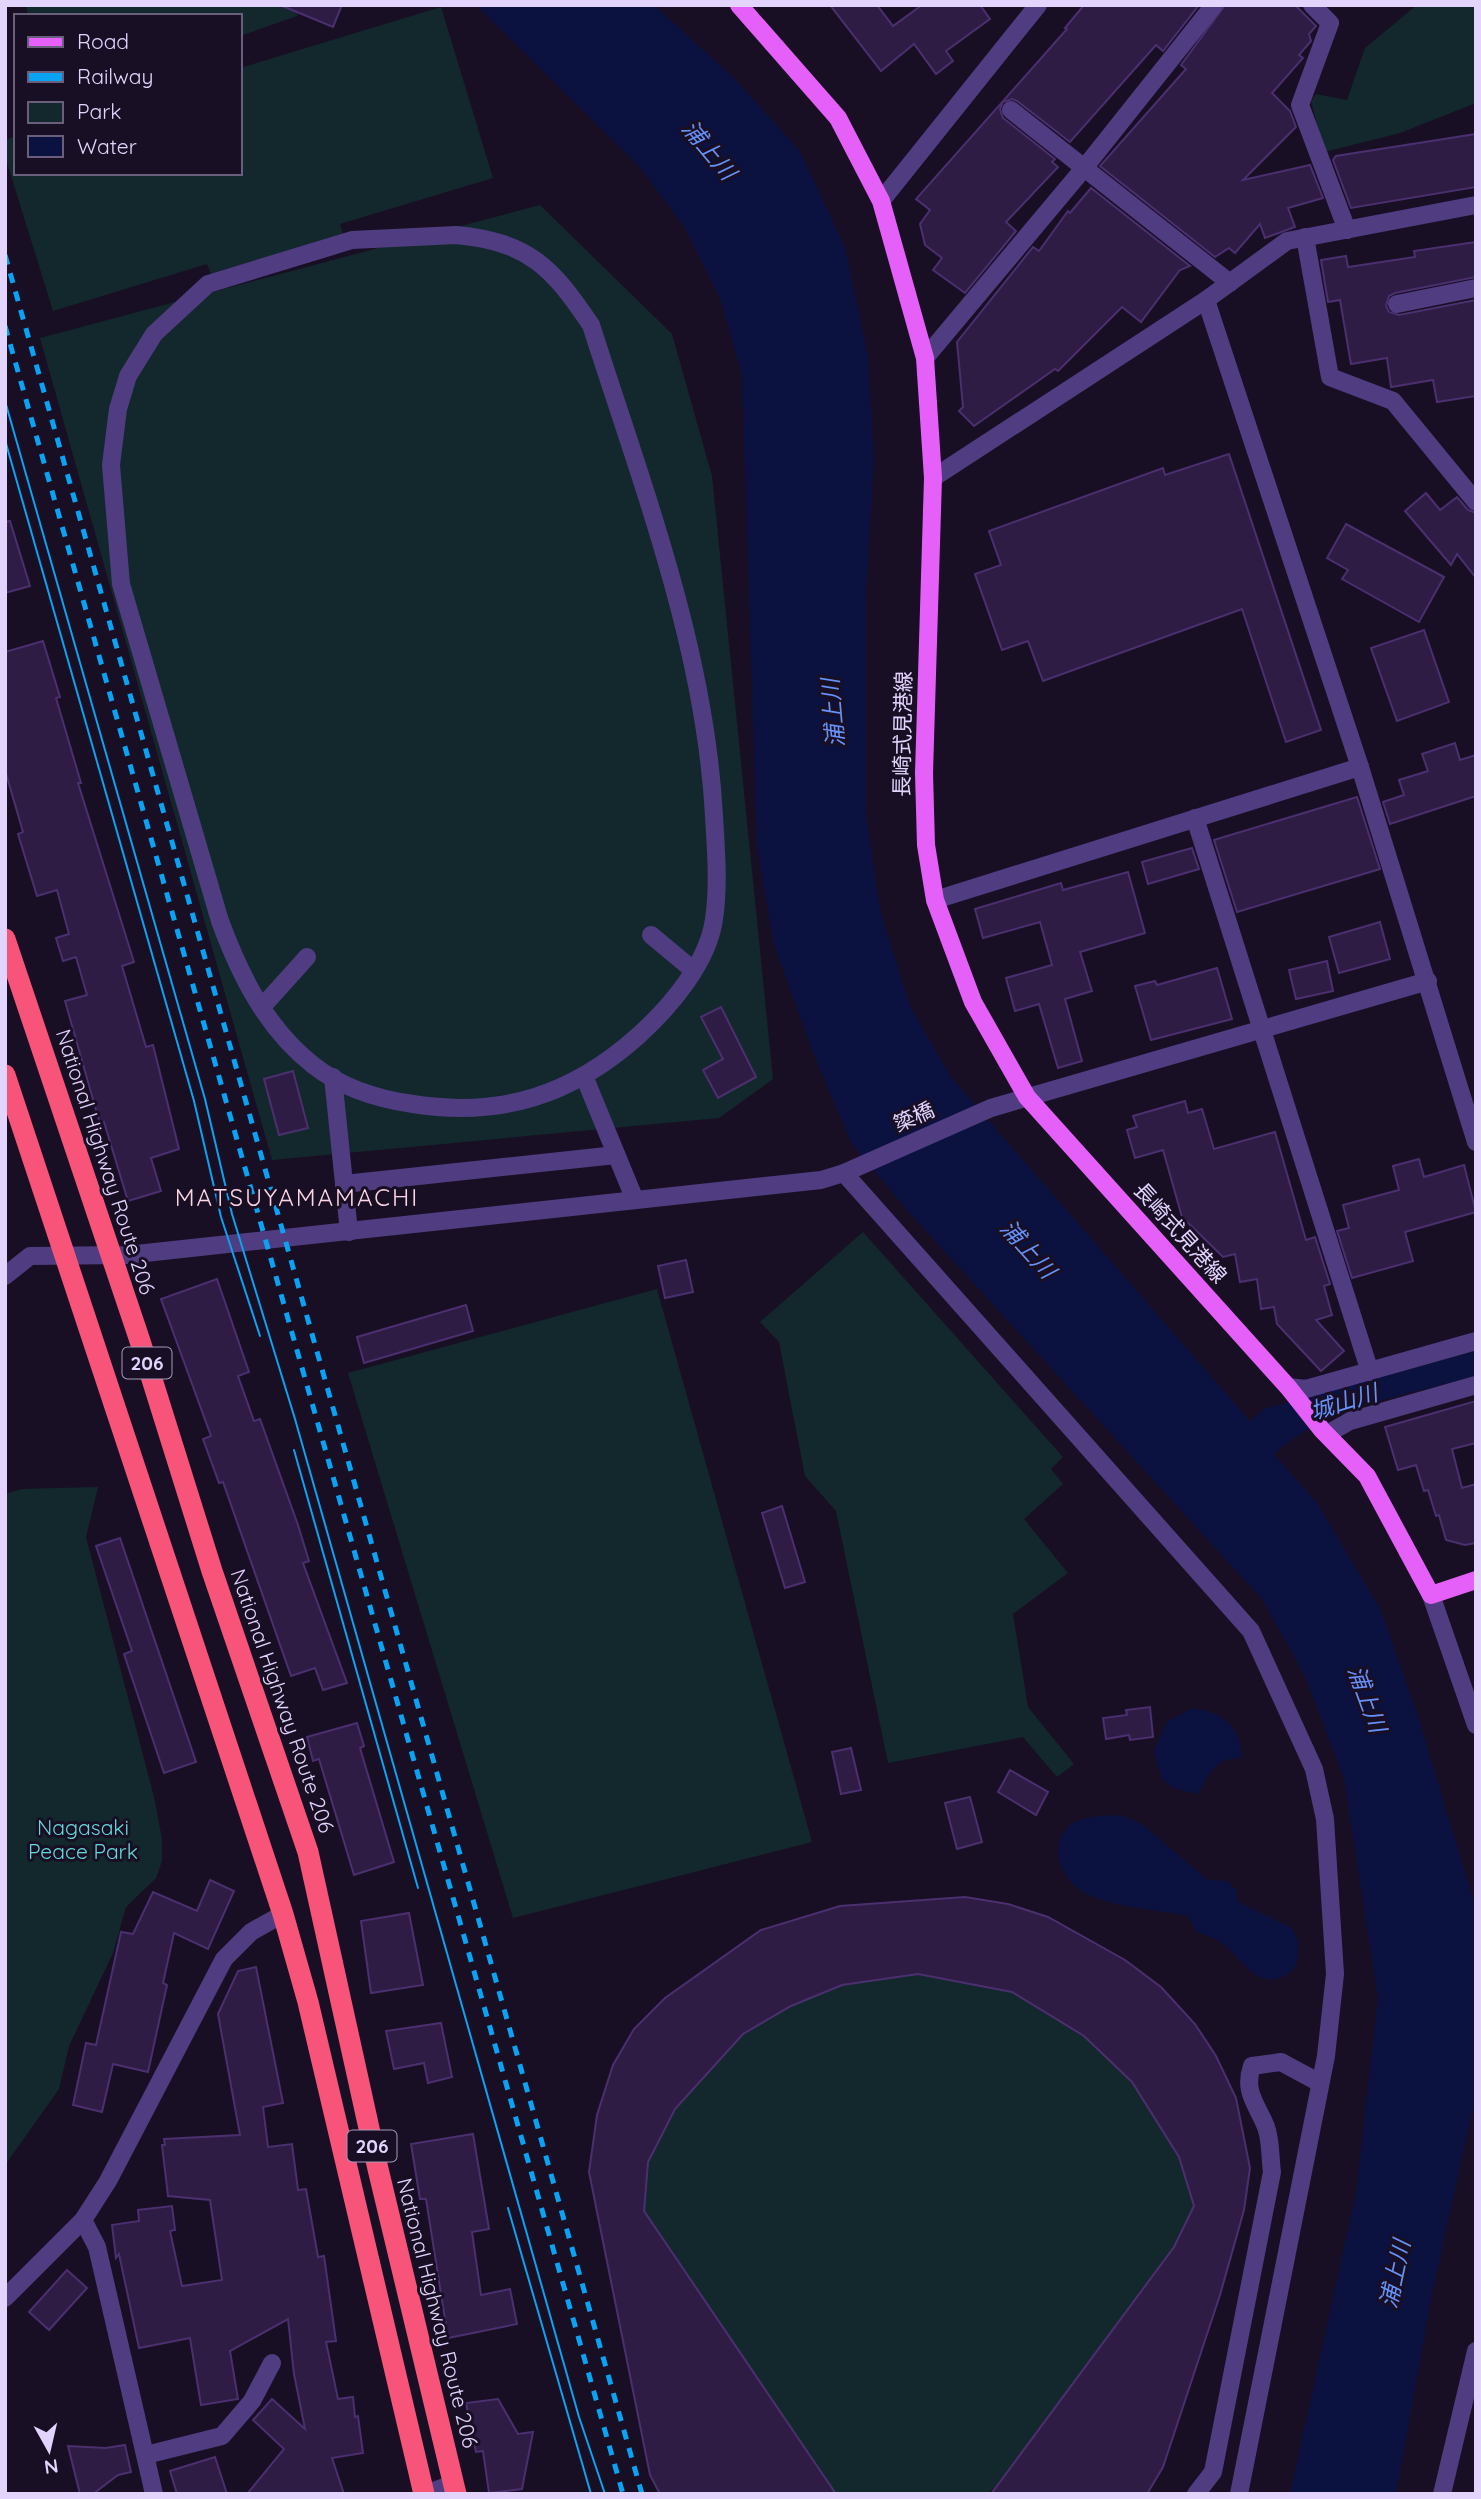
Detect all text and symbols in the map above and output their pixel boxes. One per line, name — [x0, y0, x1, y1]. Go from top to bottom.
legend — [14, 14, 242, 175]
text: Road — [77, 28, 129, 54]
text: Railway — [77, 63, 153, 89]
text: Park — [77, 98, 121, 124]
water label: 浦上川 — [676, 114, 745, 188]
text: Water — [77, 133, 137, 159]
street label: 長崎式見港線 — [888, 671, 916, 797]
water label: 浦上川 — [815, 674, 850, 749]
street label: National Highway Route 206 — [51, 1026, 161, 1298]
street label: 簗橋 — [889, 1096, 938, 1137]
street label: 長崎式見港線 — [1129, 1177, 1233, 1288]
district label: MATSUYAMAMACHI — [175, 1182, 419, 1212]
water label: 浦上川 — [995, 1213, 1064, 1286]
road number: 206 — [122, 1348, 172, 1378]
water label: 城山川 — [1307, 1377, 1384, 1425]
street label: National Highway Route 206 — [226, 1565, 340, 1836]
water label: 浦上川 — [1342, 1661, 1394, 1739]
park label: Nagasaki Peace Park — [28, 1814, 138, 1864]
road number: 206 — [348, 2130, 396, 2162]
street label: National Highway Route 206 — [392, 2175, 484, 2450]
water label: 浦上川 — [1373, 2234, 1416, 2311]
north arrow — [14, 2415, 84, 2485]
text: N — [43, 2454, 60, 2480]

